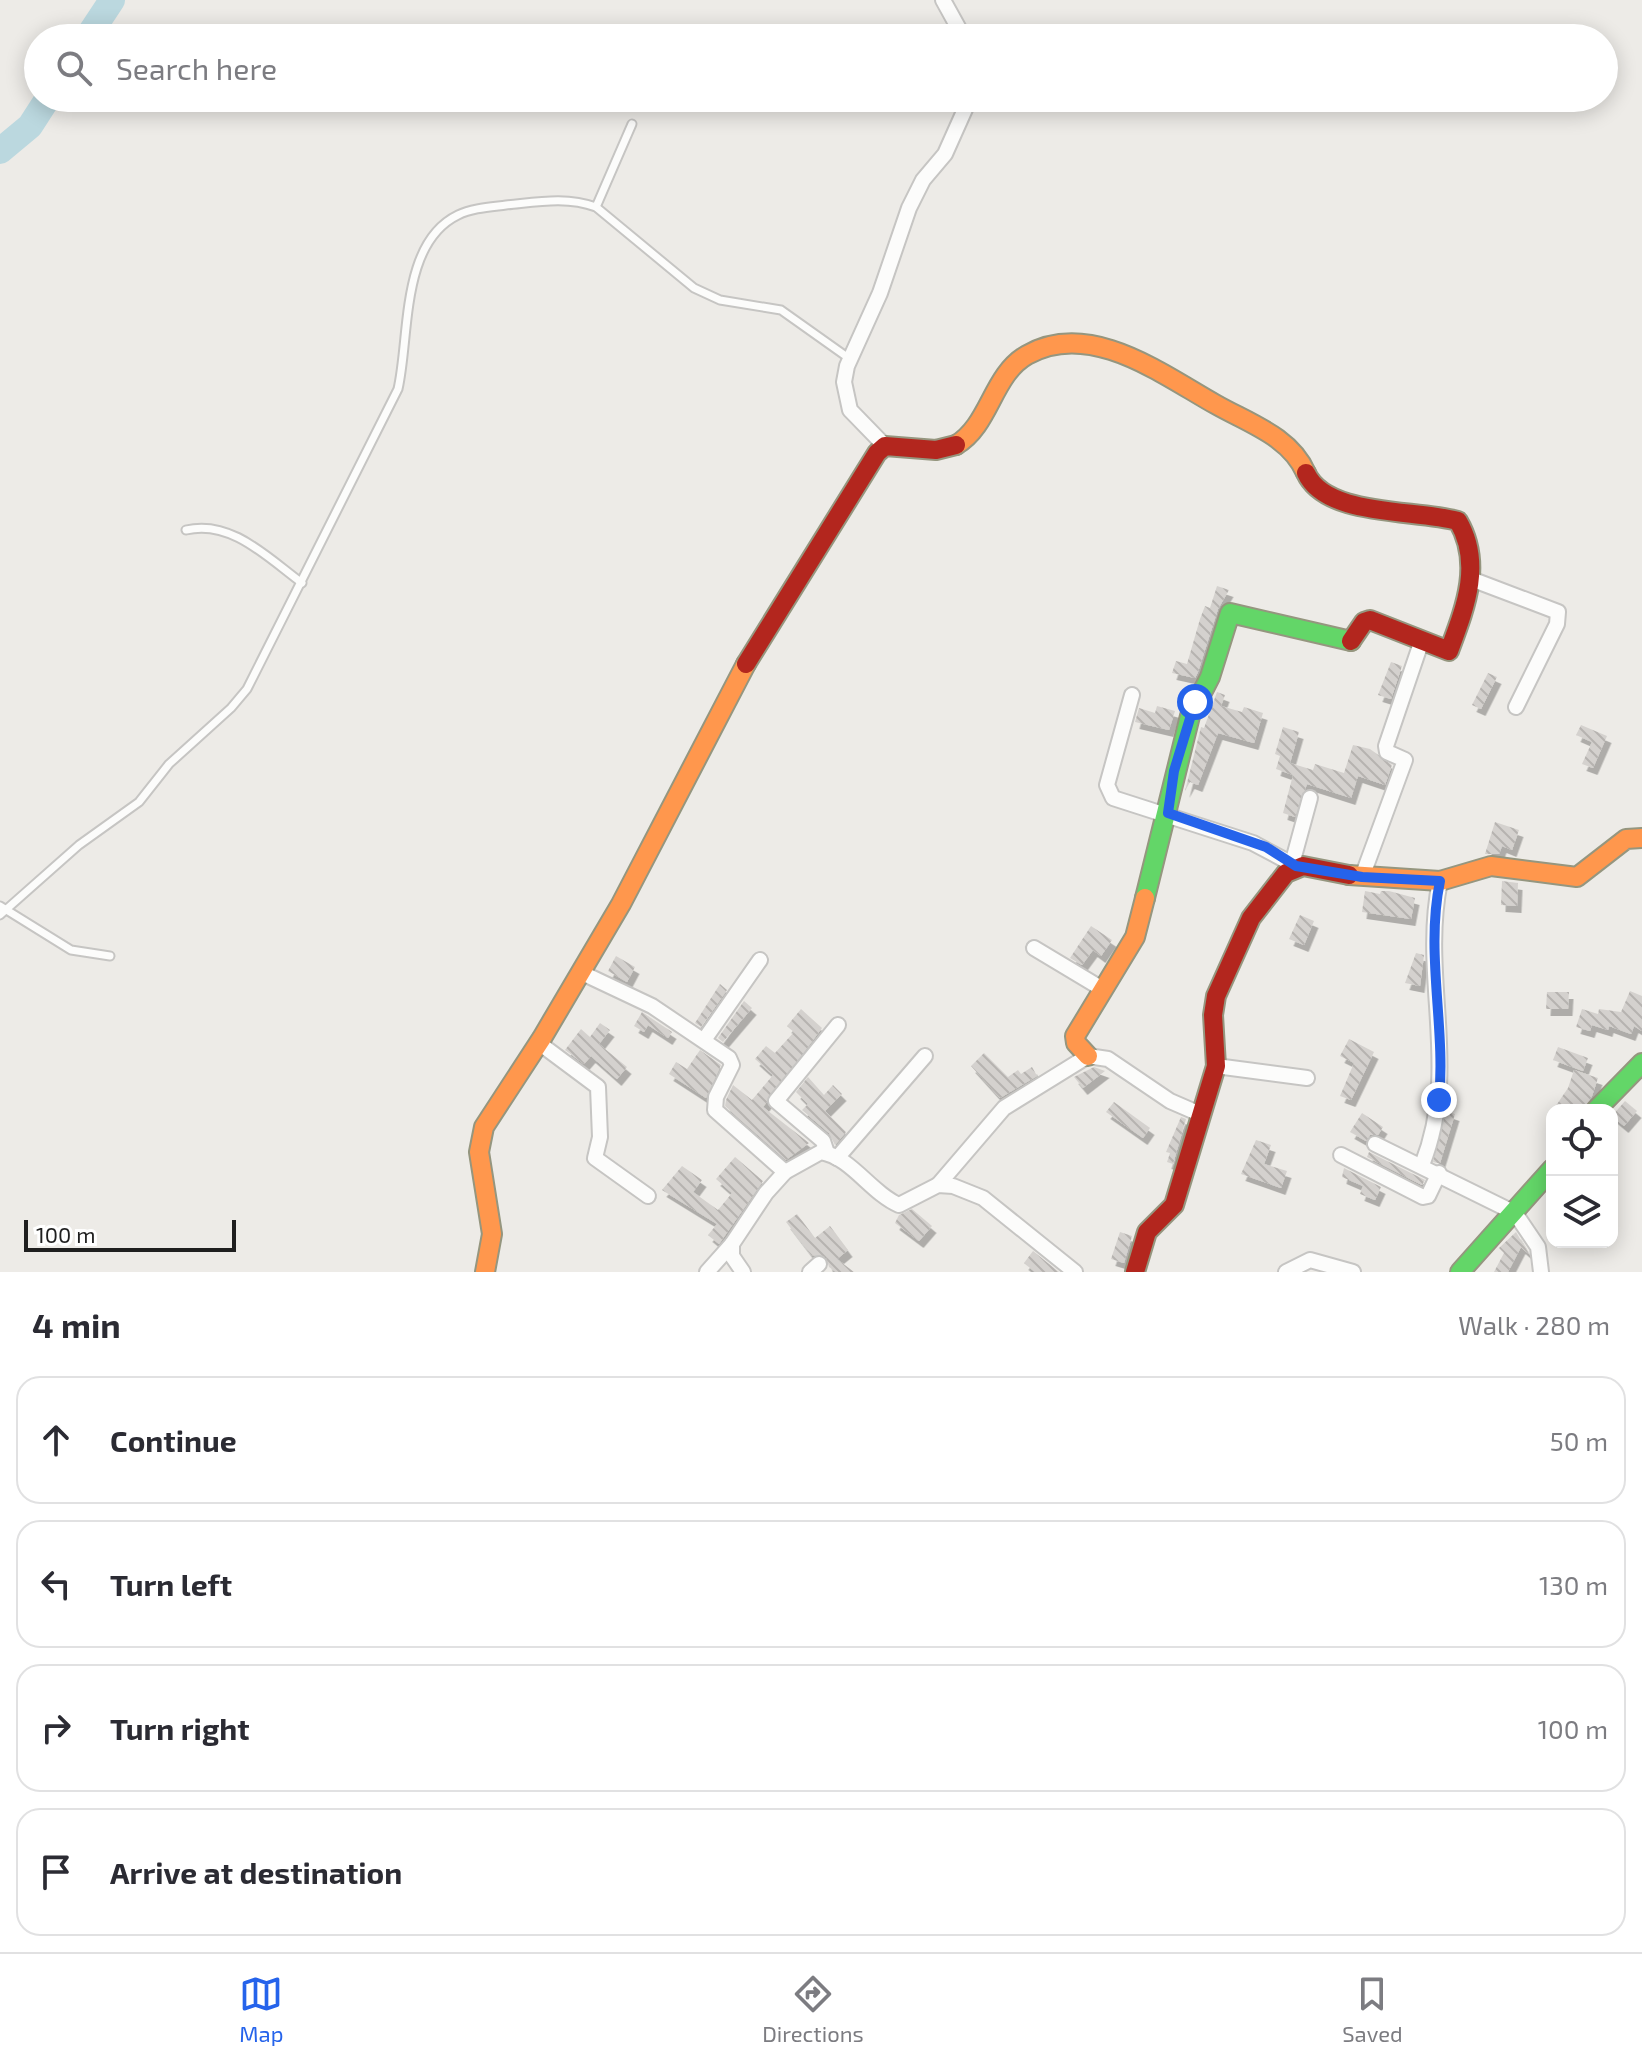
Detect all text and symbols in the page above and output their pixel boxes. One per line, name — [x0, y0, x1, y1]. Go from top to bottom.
search box — [24, 24, 1618, 112]
icon: search — [52, 46, 96, 90]
text: Search here — [116, 50, 277, 86]
route start — [1177, 684, 1213, 720]
route end — [1421, 1082, 1457, 1118]
map controls — [1546, 1104, 1618, 1248]
button: locate — [1546, 1104, 1618, 1176]
button: layers — [1546, 1176, 1618, 1248]
scale bar — [24, 1216, 236, 1252]
text: 100 m — [36, 1221, 95, 1247]
text: 4 min — [32, 1304, 121, 1345]
text: Walk · 280 m — [1458, 1309, 1610, 1340]
icon: ahead — [34, 1418, 78, 1462]
text: Continue — [110, 1422, 237, 1458]
text: 50 m — [1550, 1425, 1608, 1456]
icon: left — [34, 1562, 78, 1606]
text: Turn left — [110, 1566, 232, 1602]
text: 130 m — [1539, 1569, 1608, 1600]
icon: right — [34, 1706, 78, 1750]
text: Turn right — [110, 1710, 250, 1746]
text: 100 m — [1538, 1713, 1608, 1744]
icon: arrive — [34, 1850, 78, 1894]
text: Arrive at destination — [110, 1854, 402, 1890]
tab: Map — [239, 1972, 283, 2046]
tab: Directions — [762, 1972, 864, 2046]
tab: Saved — [1342, 1972, 1403, 2046]

